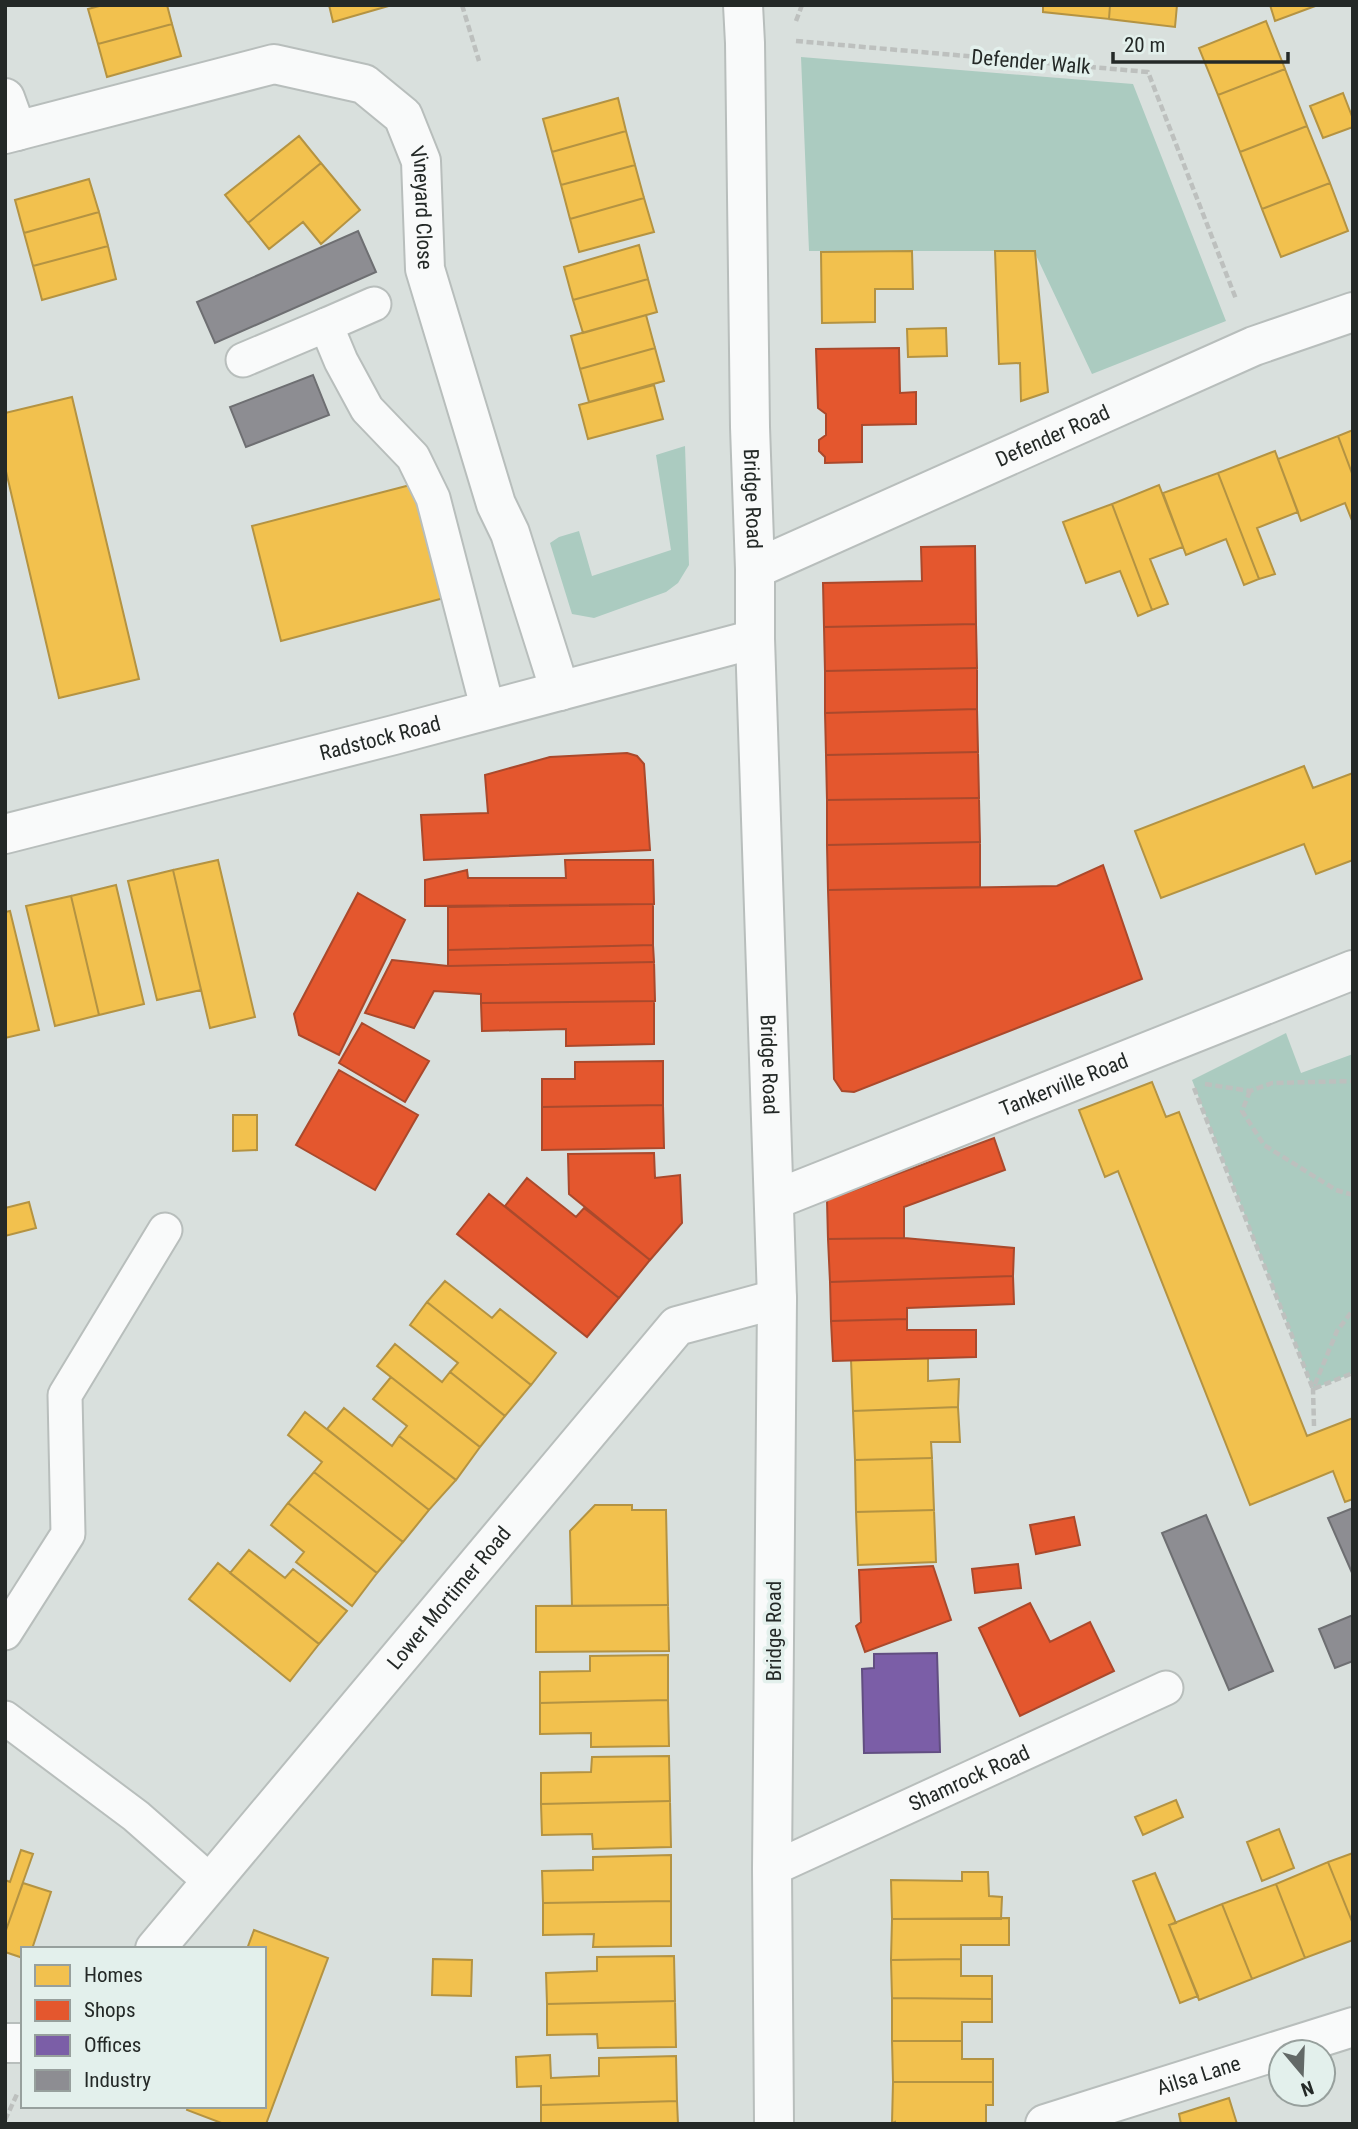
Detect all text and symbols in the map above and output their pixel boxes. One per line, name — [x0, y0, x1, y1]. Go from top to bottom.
scale bar — [1113, 21, 1288, 65]
text: 20 m — [1124, 33, 1165, 57]
street label: Defender Walk — [970, 45, 1092, 79]
street label: Vineyard Close — [404, 143, 437, 270]
street label: Defender Road — [992, 400, 1113, 472]
street label: Bridge Road — [739, 448, 766, 549]
street label: Radstock Road — [317, 711, 443, 765]
street label: Bridge Road — [756, 1014, 783, 1115]
street label: Tankerville Road — [996, 1049, 1132, 1121]
street label: Lower Mortimer Road — [383, 1522, 516, 1674]
street label: Bridge Road — [762, 1581, 786, 1681]
street label: Shamrock Road — [905, 1740, 1033, 1816]
legend — [21, 1947, 266, 2108]
text: Homes — [84, 1963, 143, 1987]
text: Shops — [84, 1998, 136, 2022]
text: Offices — [84, 2033, 141, 2057]
north arrow — [1267, 2038, 1337, 2108]
street label: Ailsa Lane — [1154, 2051, 1243, 2100]
text: Industry — [84, 2068, 151, 2092]
text: N — [1298, 2076, 1317, 2101]

